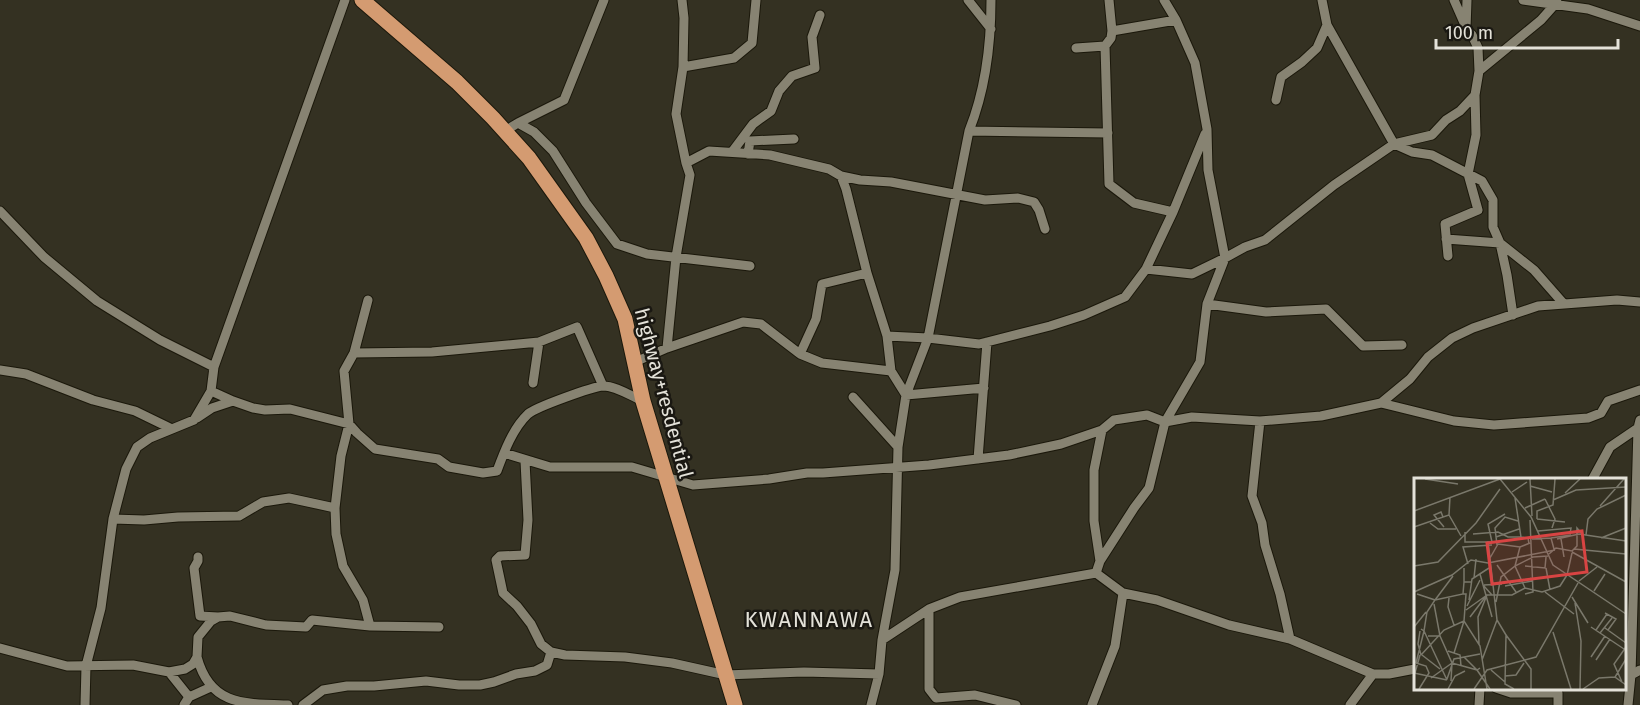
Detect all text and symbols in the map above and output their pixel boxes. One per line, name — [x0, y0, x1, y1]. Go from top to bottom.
scale bar — [1436, 12, 1618, 50]
text: 100 m — [1445, 22, 1493, 44]
street label: highway+resdential — [630, 305, 698, 481]
inset map — [1414, 478, 1625, 690]
district label: KWANNAWA — [744, 606, 874, 633]

